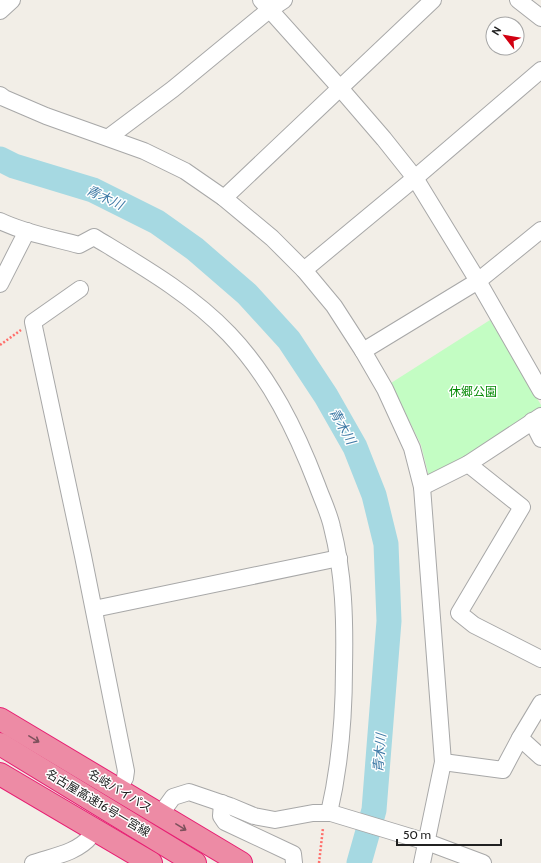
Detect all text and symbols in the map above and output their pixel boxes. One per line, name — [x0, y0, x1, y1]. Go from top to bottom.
north arrow — [485, 16, 525, 56]
text: N — [488, 24, 504, 38]
water label: 青木川 — [84, 182, 128, 213]
park label: 休郷公園 — [449, 384, 497, 399]
water label: 青木川 — [327, 405, 360, 449]
water label: 青木川 — [369, 731, 389, 773]
one-way arrow — [28, 735, 40, 743]
street label: 名古屋高速16号一宮線 — [44, 766, 153, 840]
street label: 名岐バイパス — [86, 766, 155, 815]
scale bar — [397, 821, 501, 847]
one-way arrow — [175, 824, 187, 832]
text: 50 m — [403, 827, 431, 842]

